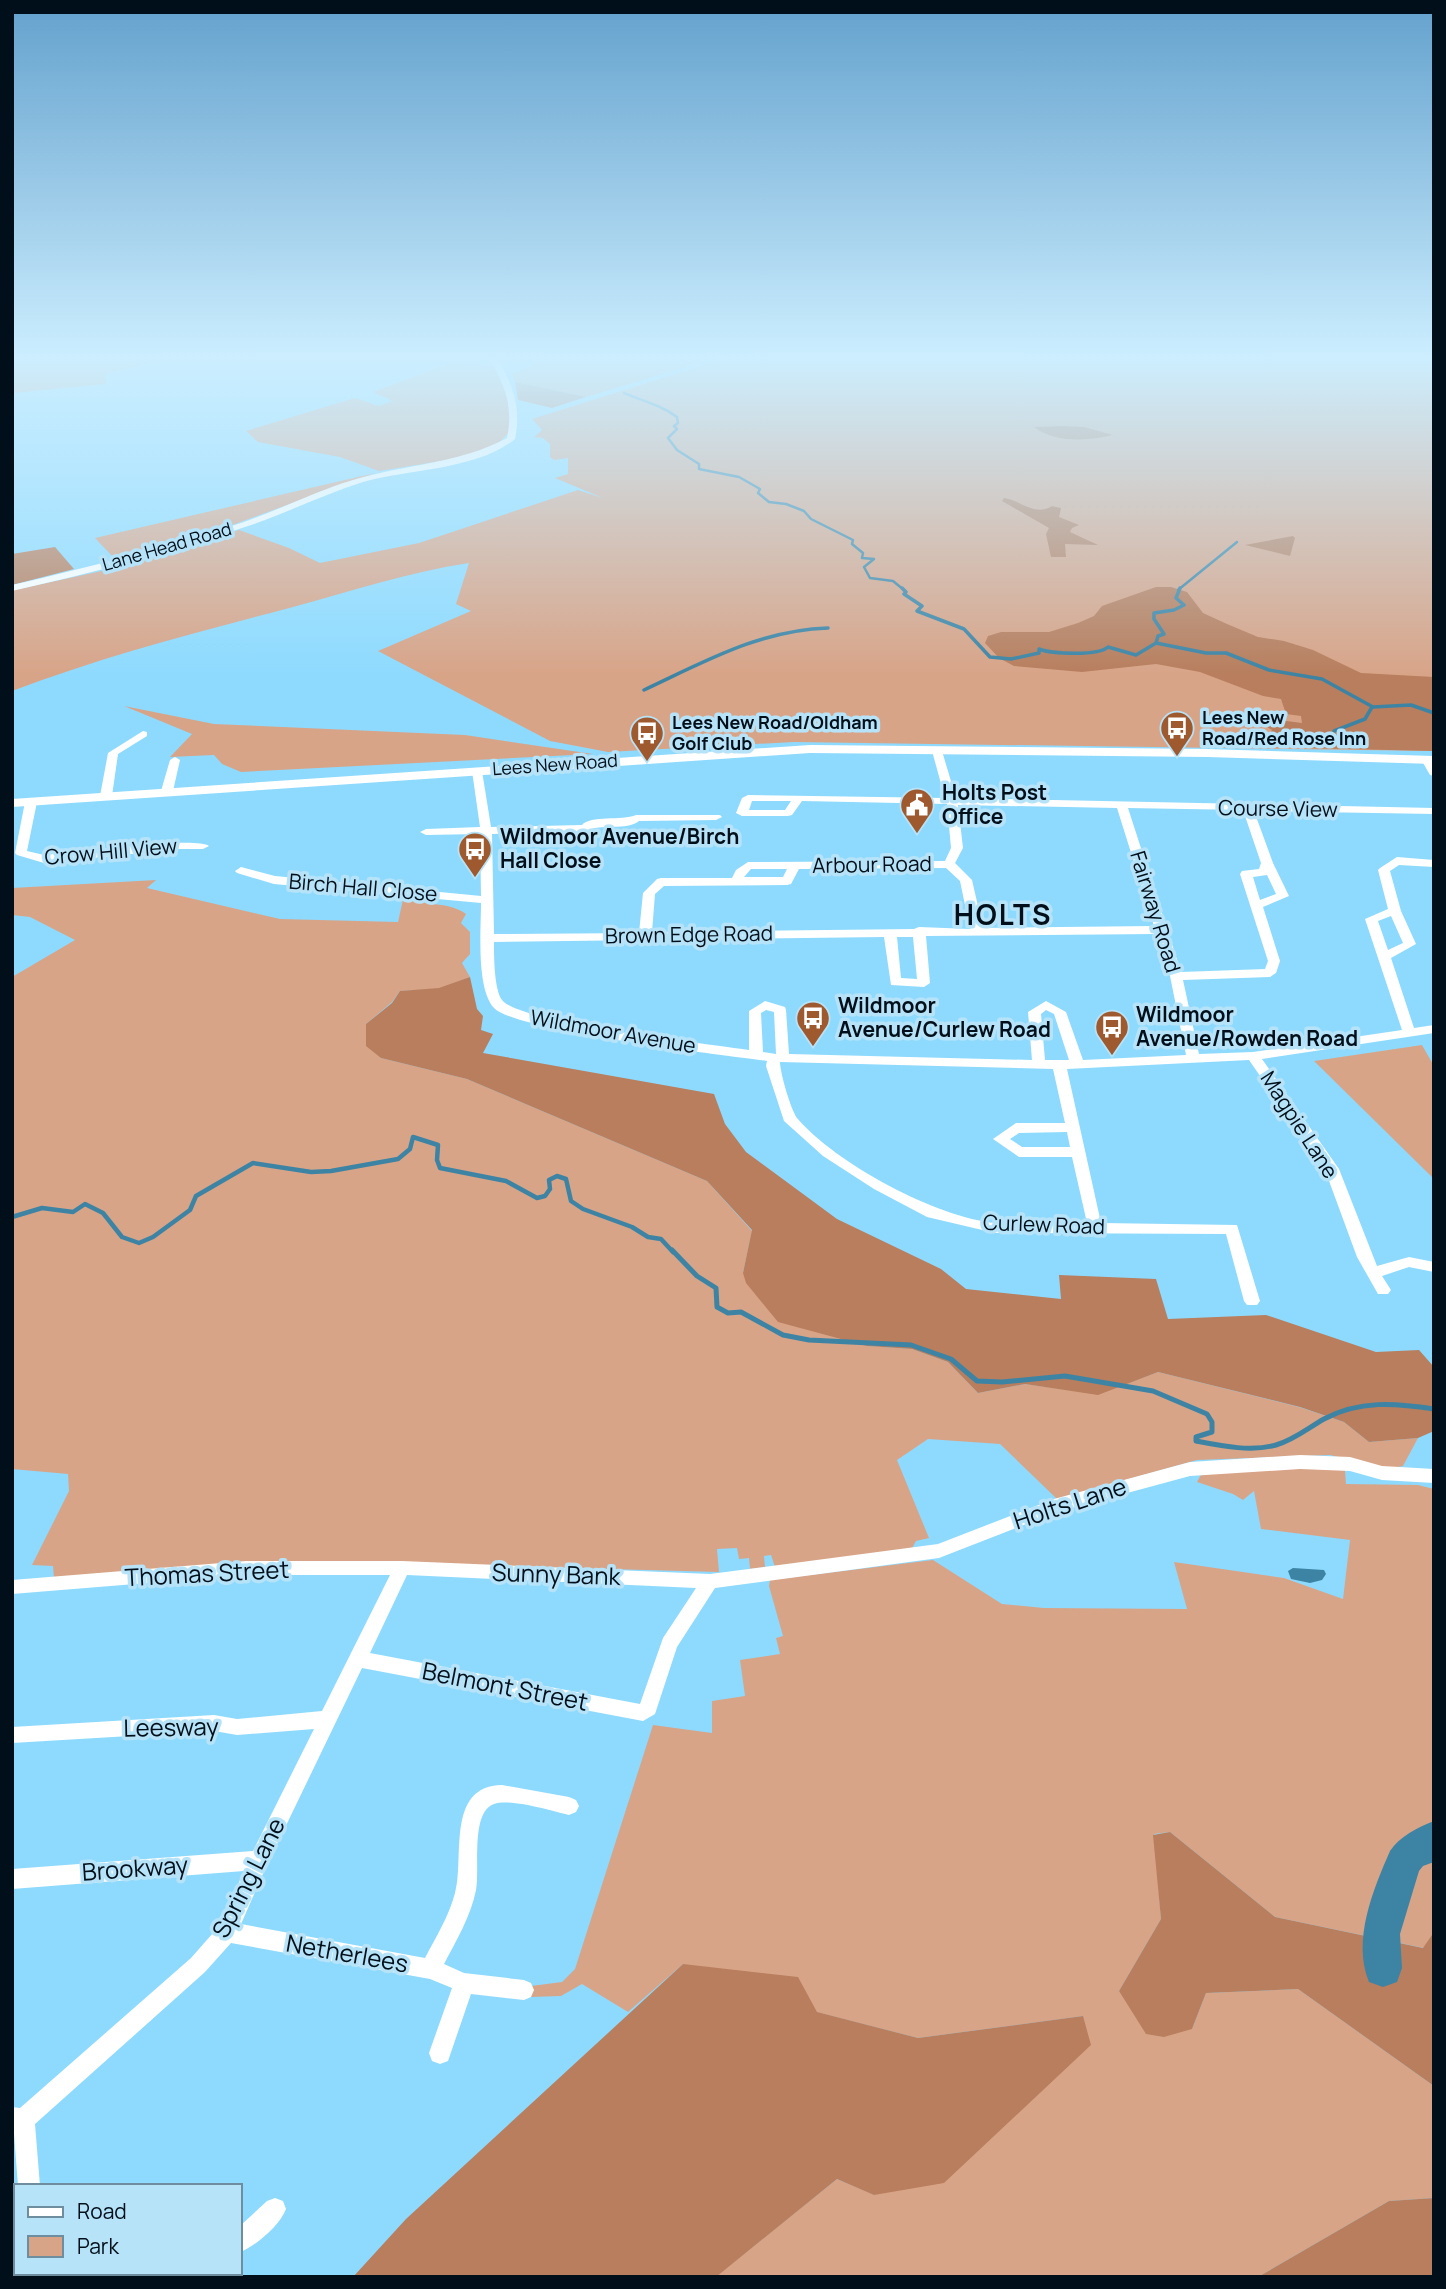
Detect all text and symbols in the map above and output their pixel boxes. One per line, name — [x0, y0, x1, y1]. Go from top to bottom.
street label: Lane Head Road — [99, 516, 234, 576]
place label: Lees New Road/Red Rose Inn — [1202, 705, 1366, 750]
bus stop icon: Lees New Road/Red Rose Inn — [1158, 709, 1196, 758]
place label: Lees New Road/Oldham Golf Club — [672, 710, 878, 755]
bus stop icon: Lees New Road/Oldham Golf Club — [628, 714, 666, 763]
street label: Lees New Road — [491, 748, 619, 780]
place label: Holts Post Office — [942, 778, 1047, 830]
public building icon: Holts Post Office — [898, 786, 936, 835]
street label: Course View — [1218, 793, 1338, 823]
place label: Wildmoor Avenue/Birch Hall Close — [500, 822, 739, 874]
bus stop icon: Wildmoor Avenue/Birch Hall Close — [456, 830, 494, 879]
street label: Crow Hill View — [43, 831, 178, 871]
street label: Fairway Road — [1124, 847, 1188, 976]
street label: Arbour Road — [812, 849, 932, 879]
street label: Birch Hall Close — [288, 867, 439, 907]
district label: HOLTS — [954, 895, 1052, 933]
street label: Brown Edge Road — [605, 919, 773, 949]
place label: Wildmoor Avenue/Curlew Road — [838, 991, 1051, 1043]
bus stop icon: Wildmoor Avenue/Curlew Road — [794, 999, 832, 1048]
place label: Wildmoor Avenue/Rowden Road — [1136, 1000, 1358, 1052]
street label: Wildmoor Avenue — [528, 1003, 698, 1059]
bus stop icon: Wildmoor Avenue/Rowden Road — [1093, 1008, 1131, 1057]
street label: Magpie Lane — [1255, 1065, 1345, 1184]
street label: Curlew Road — [983, 1208, 1105, 1240]
street label: Holts Lane — [1009, 1469, 1130, 1536]
street label: Thomas Street — [124, 1552, 290, 1593]
street label: Sunny Bank — [491, 1555, 622, 1592]
street label: Belmont Street — [420, 1653, 591, 1718]
street label: Leesway — [123, 1709, 219, 1744]
street label: Spring Lane — [203, 1812, 292, 1943]
street label: Brookway — [81, 1847, 189, 1888]
street label: Netherlees — [284, 1926, 411, 1979]
legend — [14, 2184, 242, 2275]
text: Road — [77, 2197, 127, 2225]
text: Park — [77, 2232, 119, 2260]

